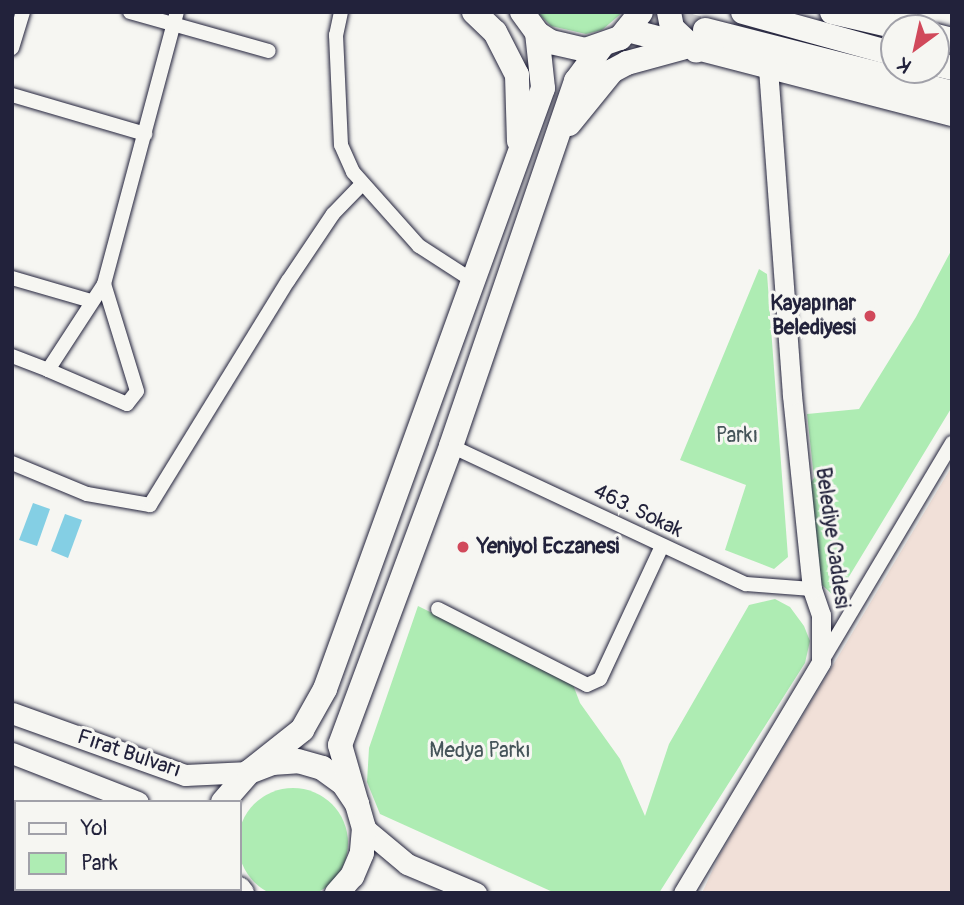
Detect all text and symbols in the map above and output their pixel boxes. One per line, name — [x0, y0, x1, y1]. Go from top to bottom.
north arrow — [880, 14, 950, 84]
text: K — [893, 52, 916, 78]
place label: Kayapınar Belediyesi — [770, 291, 856, 341]
marker: Kayapınar Belediyesi — [862, 308, 878, 324]
park label: Parkı — [716, 423, 758, 449]
street label: Belediye Caddesi — [810, 466, 854, 610]
street label: 463. Sokak — [589, 479, 687, 543]
place label: Yeniyol Eczanesi — [477, 534, 619, 560]
marker: Yeniyol Eczanesi — [455, 539, 471, 555]
street label: Fırat Bulvarı — [74, 725, 184, 783]
park label: Medya Parkı — [429, 738, 531, 764]
legend — [14, 800, 242, 891]
text: Yol — [81, 815, 108, 842]
text: Park — [81, 850, 118, 877]

